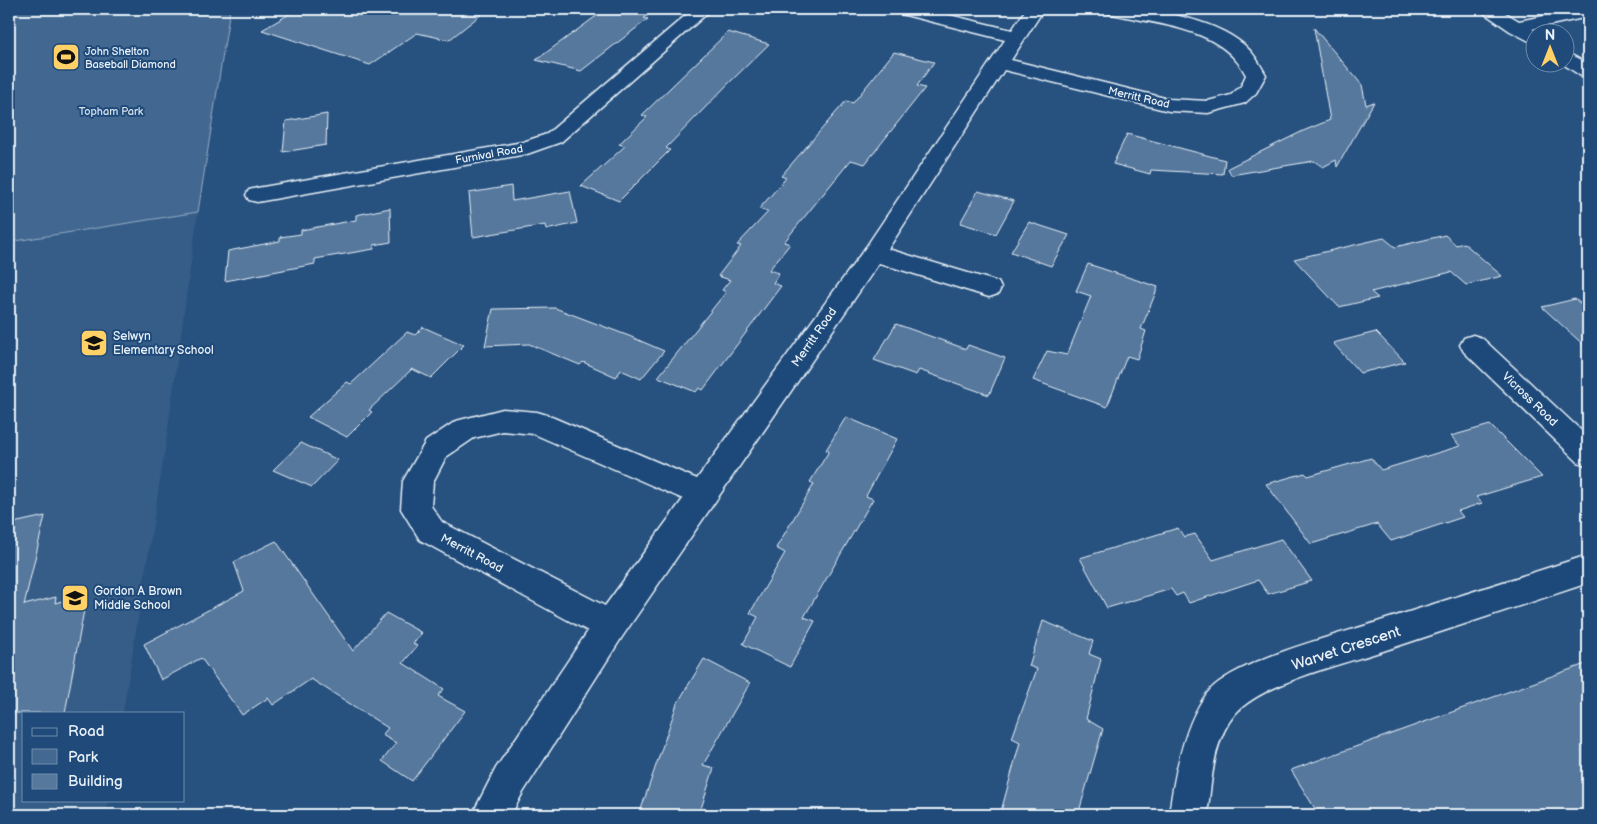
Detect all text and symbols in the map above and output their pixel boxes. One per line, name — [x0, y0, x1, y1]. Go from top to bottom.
north arrow — [1524, 22, 1574, 72]
text: N — [1545, 27, 1555, 44]
sports icon: John Shelton Baseball Diamond — [51, 42, 81, 72]
place label: John Shelton Baseball Diamond — [85, 45, 176, 71]
street label: Merritt Road — [1107, 84, 1171, 111]
park label: Topham Park — [79, 105, 144, 118]
street label: Furnival Road — [454, 142, 524, 167]
street label: Merritt Road — [789, 305, 840, 370]
school or university icon: Selwyn Elementary School — [79, 328, 109, 358]
place label: Selwyn Elementary School — [113, 329, 214, 358]
street label: Vicross Road — [1499, 369, 1561, 430]
street label: Merritt Road — [438, 531, 506, 576]
school or university icon: Gordon A Brown Middle School — [60, 583, 90, 613]
place label: Gordon A Brown Middle School — [94, 584, 182, 613]
street label: Warvet Crescent — [1289, 622, 1403, 675]
legend — [22, 712, 185, 802]
text: Road — [68, 722, 104, 741]
text: Park — [68, 748, 99, 767]
text: Building — [68, 772, 123, 791]

